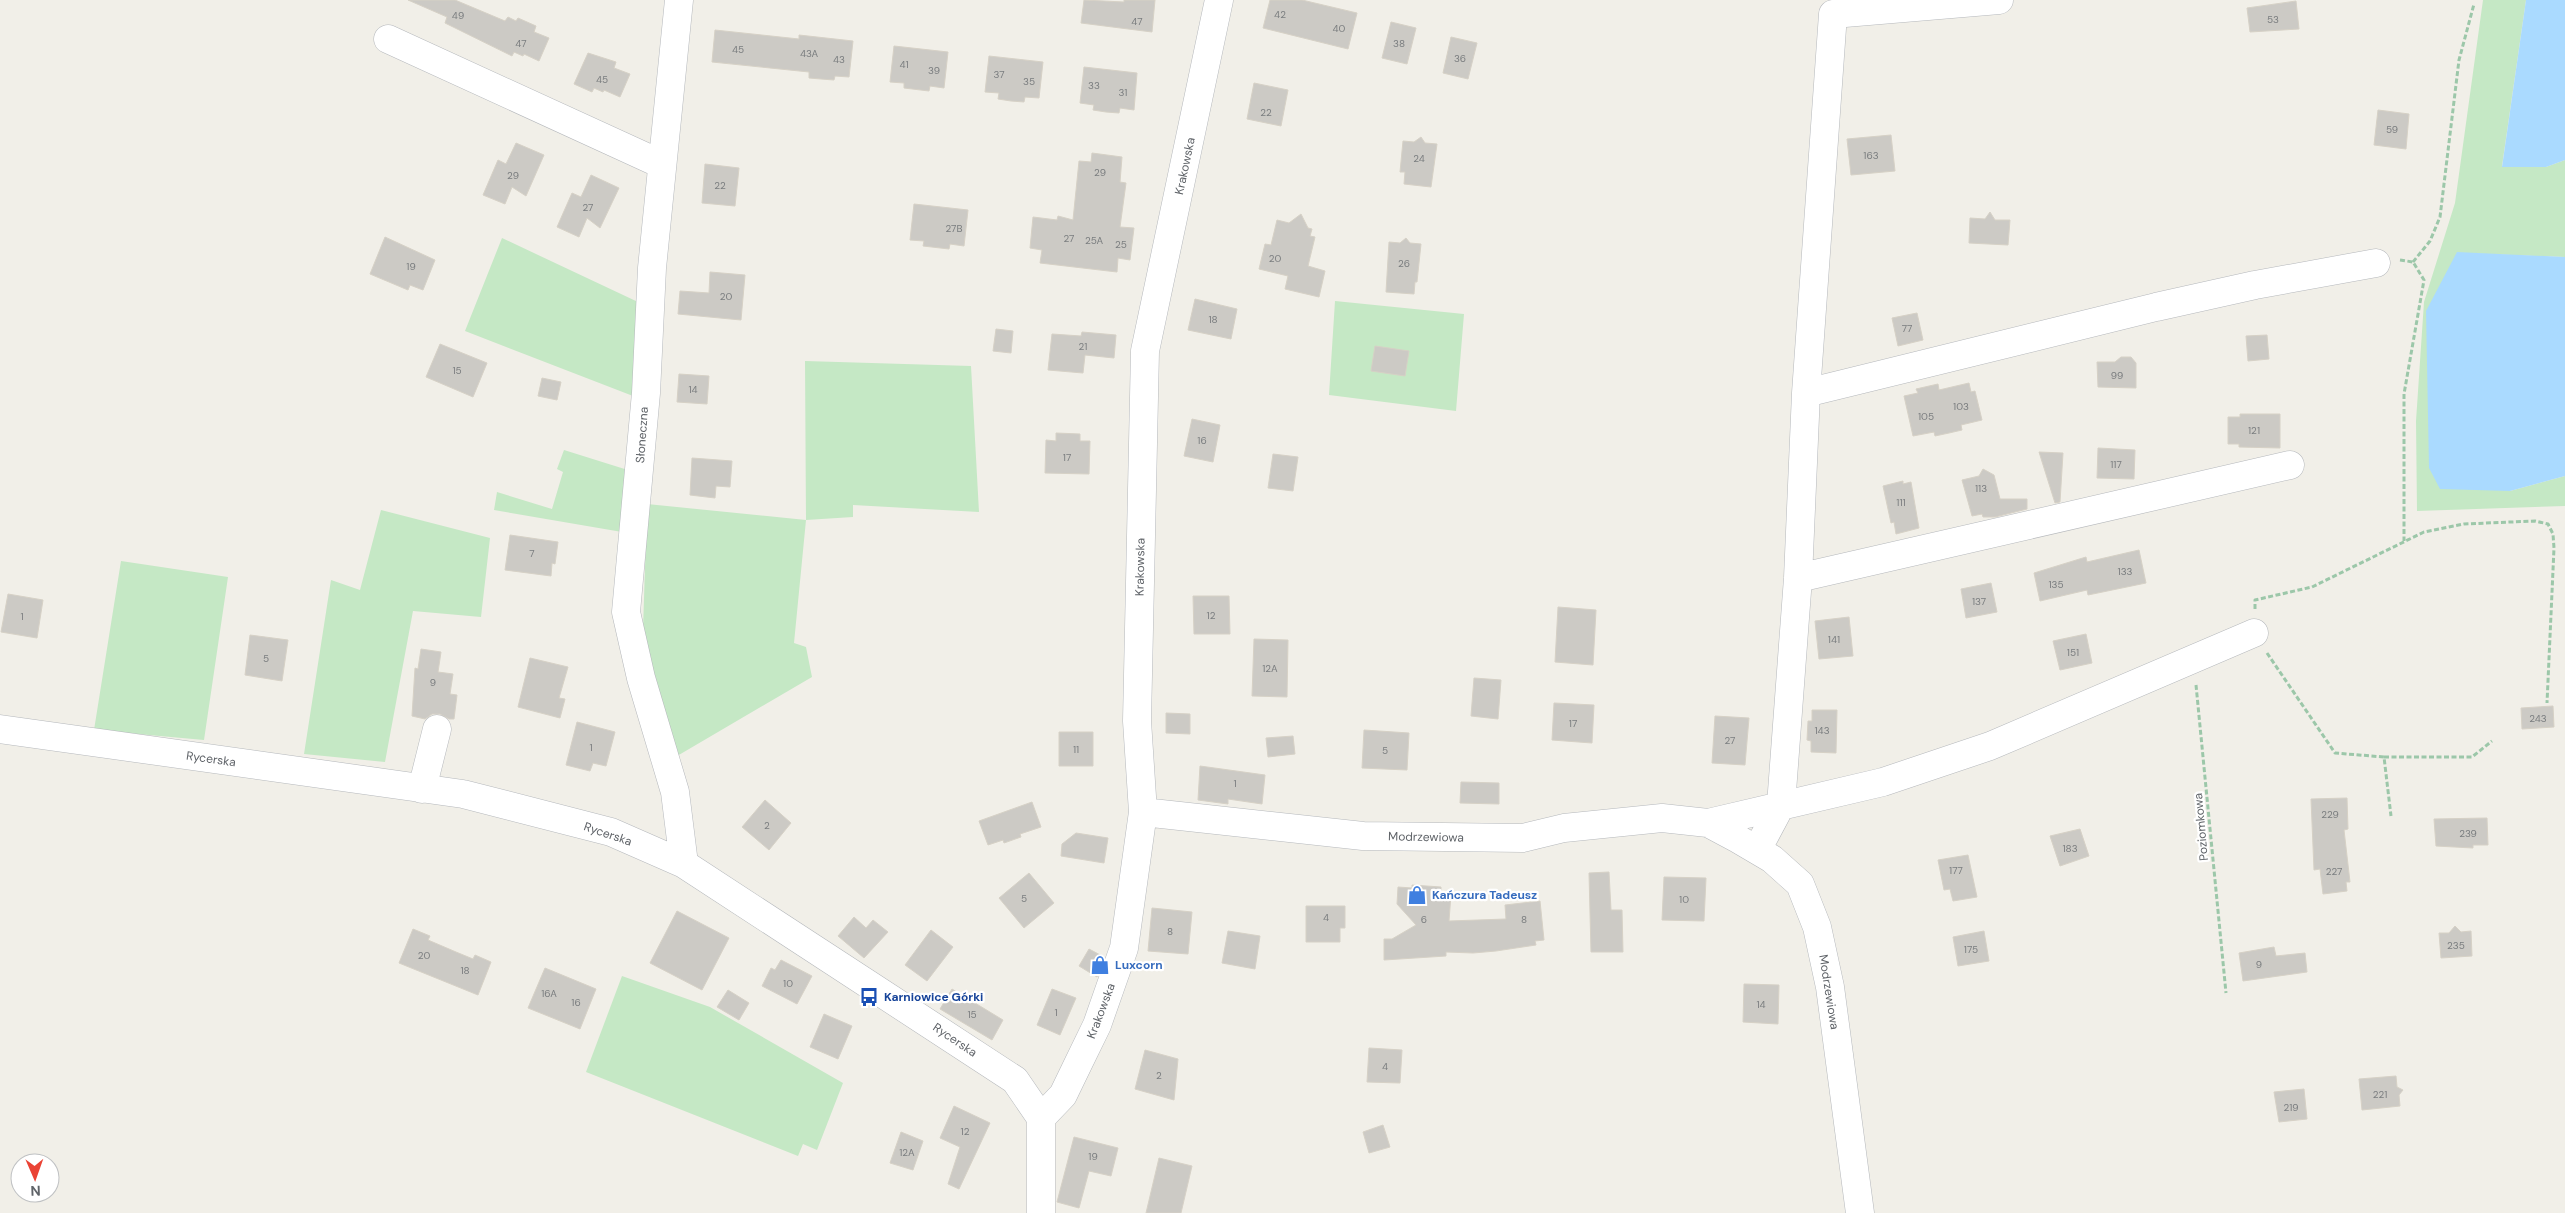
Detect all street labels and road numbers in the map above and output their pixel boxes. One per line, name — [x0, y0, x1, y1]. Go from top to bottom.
street label: Krakowska — [1171, 136, 1199, 196]
street label: Słoneczna — [632, 406, 652, 464]
street label: Krakowska — [1131, 538, 1149, 596]
street label: Rycerska — [185, 748, 237, 770]
street label: Poziomkowa — [2190, 792, 2212, 862]
street label: Rycerska — [582, 818, 634, 850]
street label: Modrzewiowa — [1388, 828, 1464, 846]
street label: Modrzewiowa — [1815, 953, 1843, 1031]
street label: Krakowska — [1083, 981, 1119, 1041]
street label: Rycerska — [930, 1019, 980, 1061]

